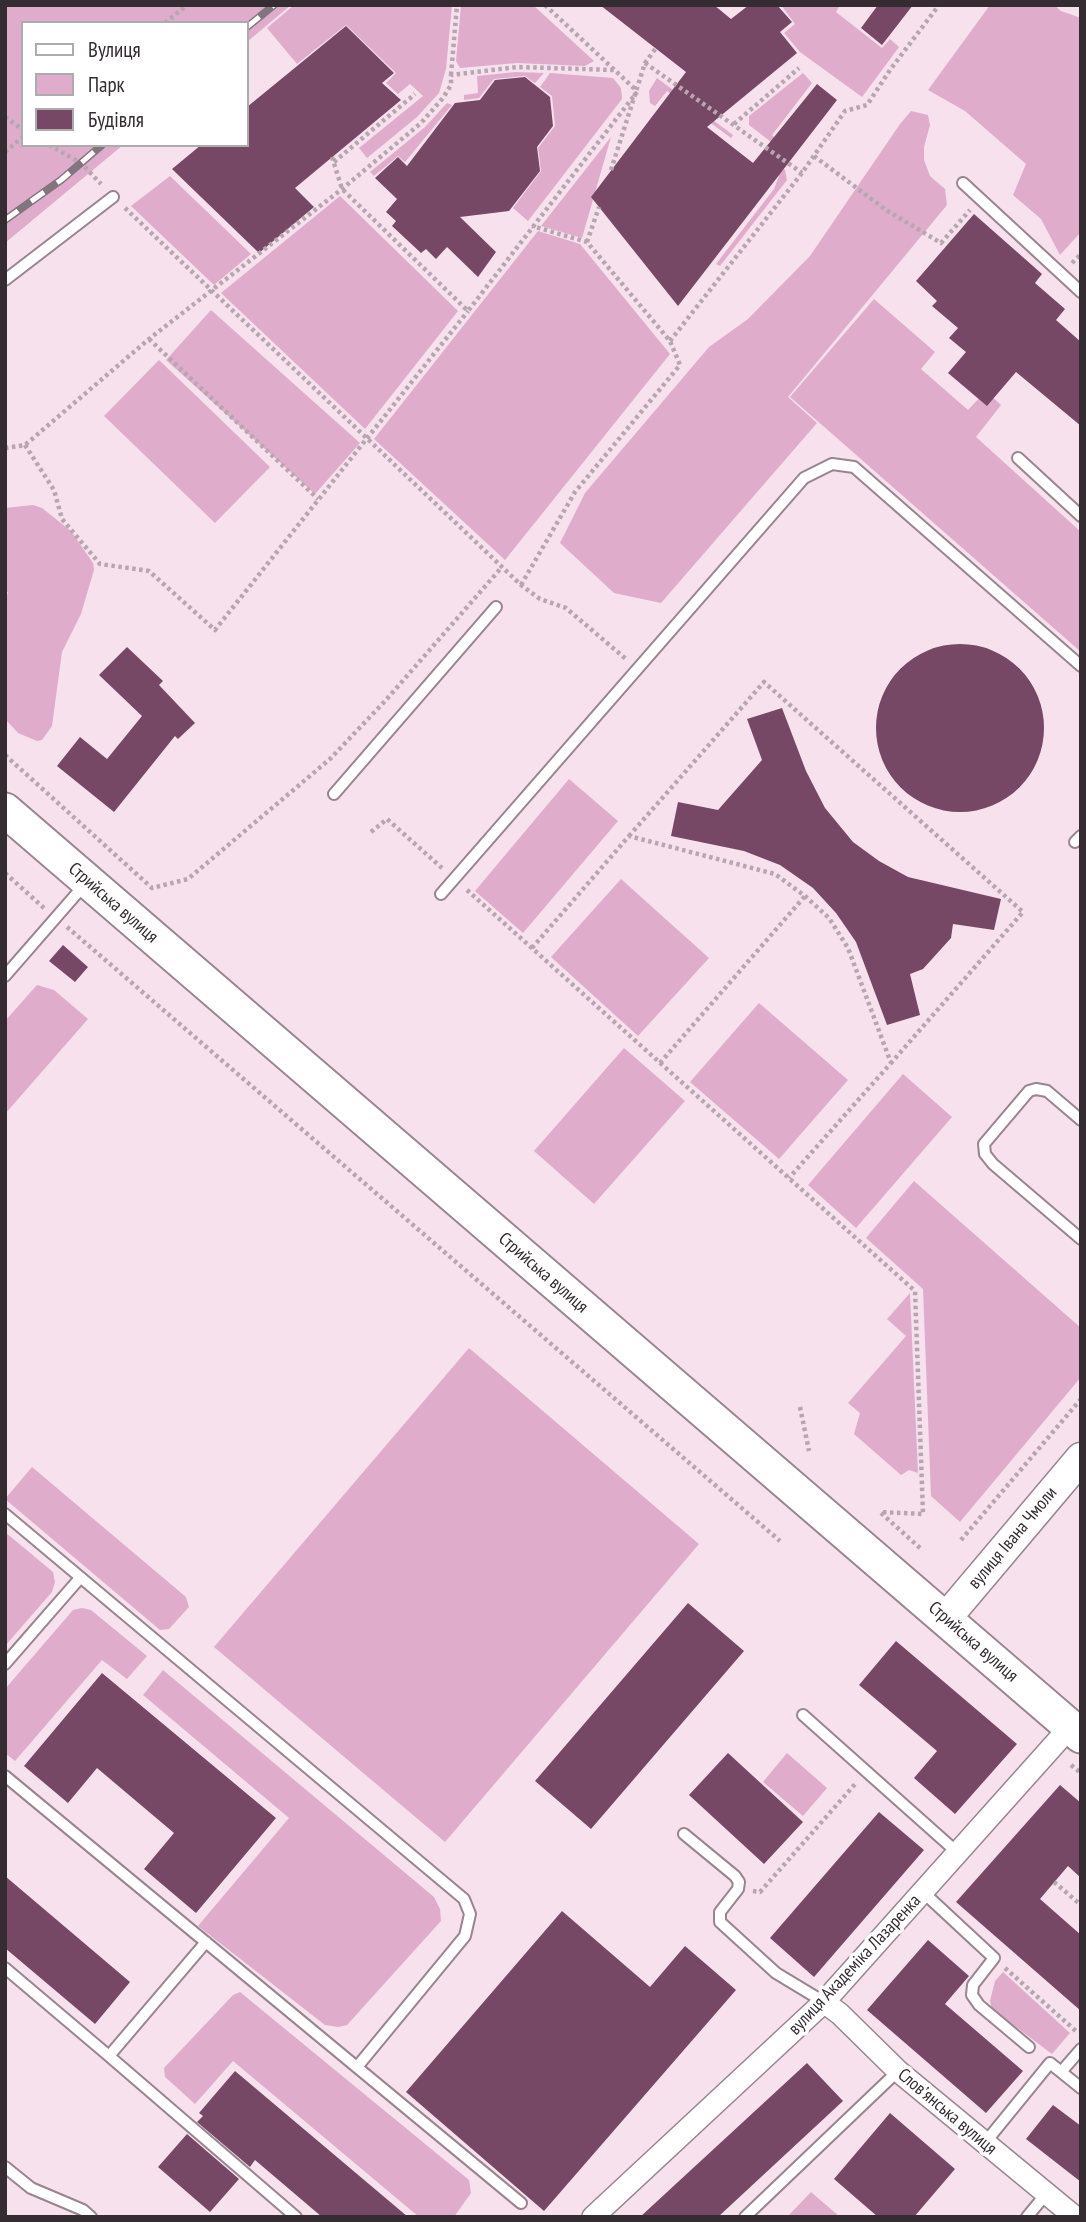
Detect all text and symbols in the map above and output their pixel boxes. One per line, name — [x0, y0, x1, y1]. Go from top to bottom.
legend — [21, 21, 248, 147]
text: Вулиця — [88, 36, 141, 63]
text: Парк — [88, 71, 125, 98]
text: Будівля — [88, 106, 144, 133]
street label: Стрийська вулиця — [64, 858, 162, 948]
street label: Стрийська вулиця — [494, 1228, 592, 1318]
street label: вулиця Івана Чмоли — [964, 1483, 1062, 1593]
street label: Стрийська вулиця — [924, 1597, 1022, 1687]
street label: вулиця Академіка Лазаренка — [784, 1890, 926, 2040]
street label: Словʼянська вулиця — [893, 2064, 1001, 2160]

